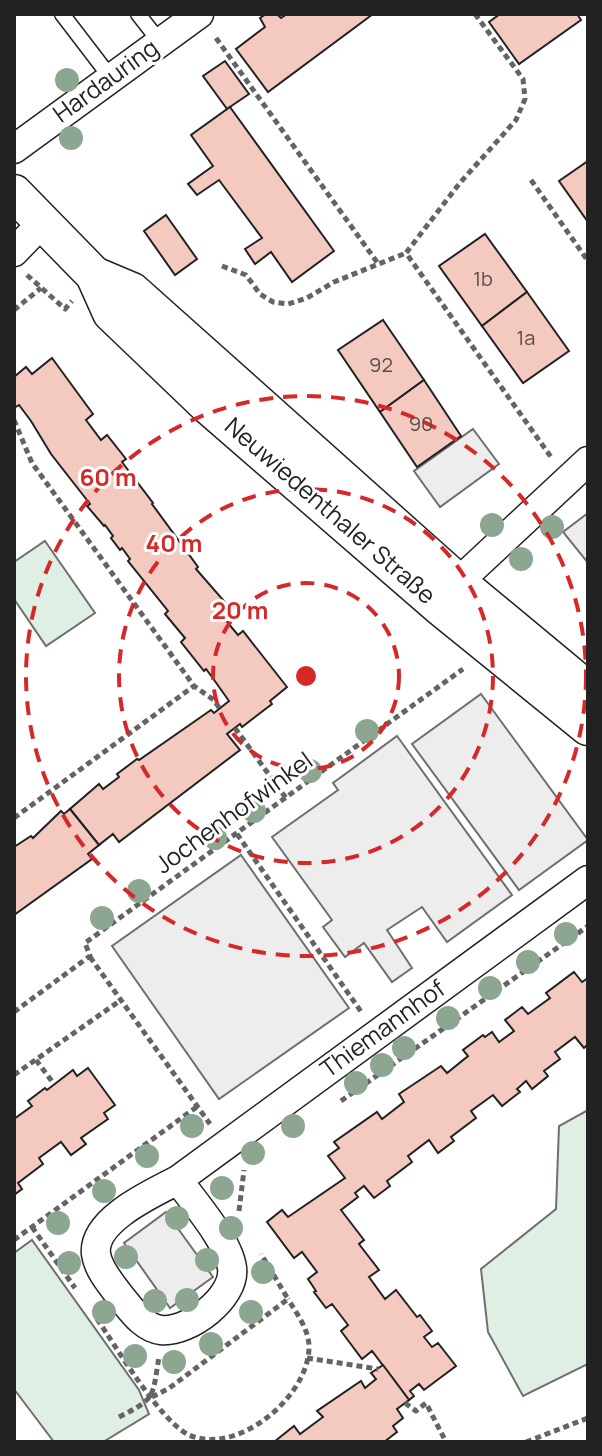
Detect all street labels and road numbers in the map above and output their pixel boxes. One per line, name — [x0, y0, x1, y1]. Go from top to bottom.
street label: Hardauring — [46, 30, 164, 129]
street label: Neuwiedenthaler Straße — [218, 409, 444, 611]
street label: Jochenhofwinkel — [148, 743, 319, 880]
street label: Thiemannhof — [313, 971, 452, 1084]

